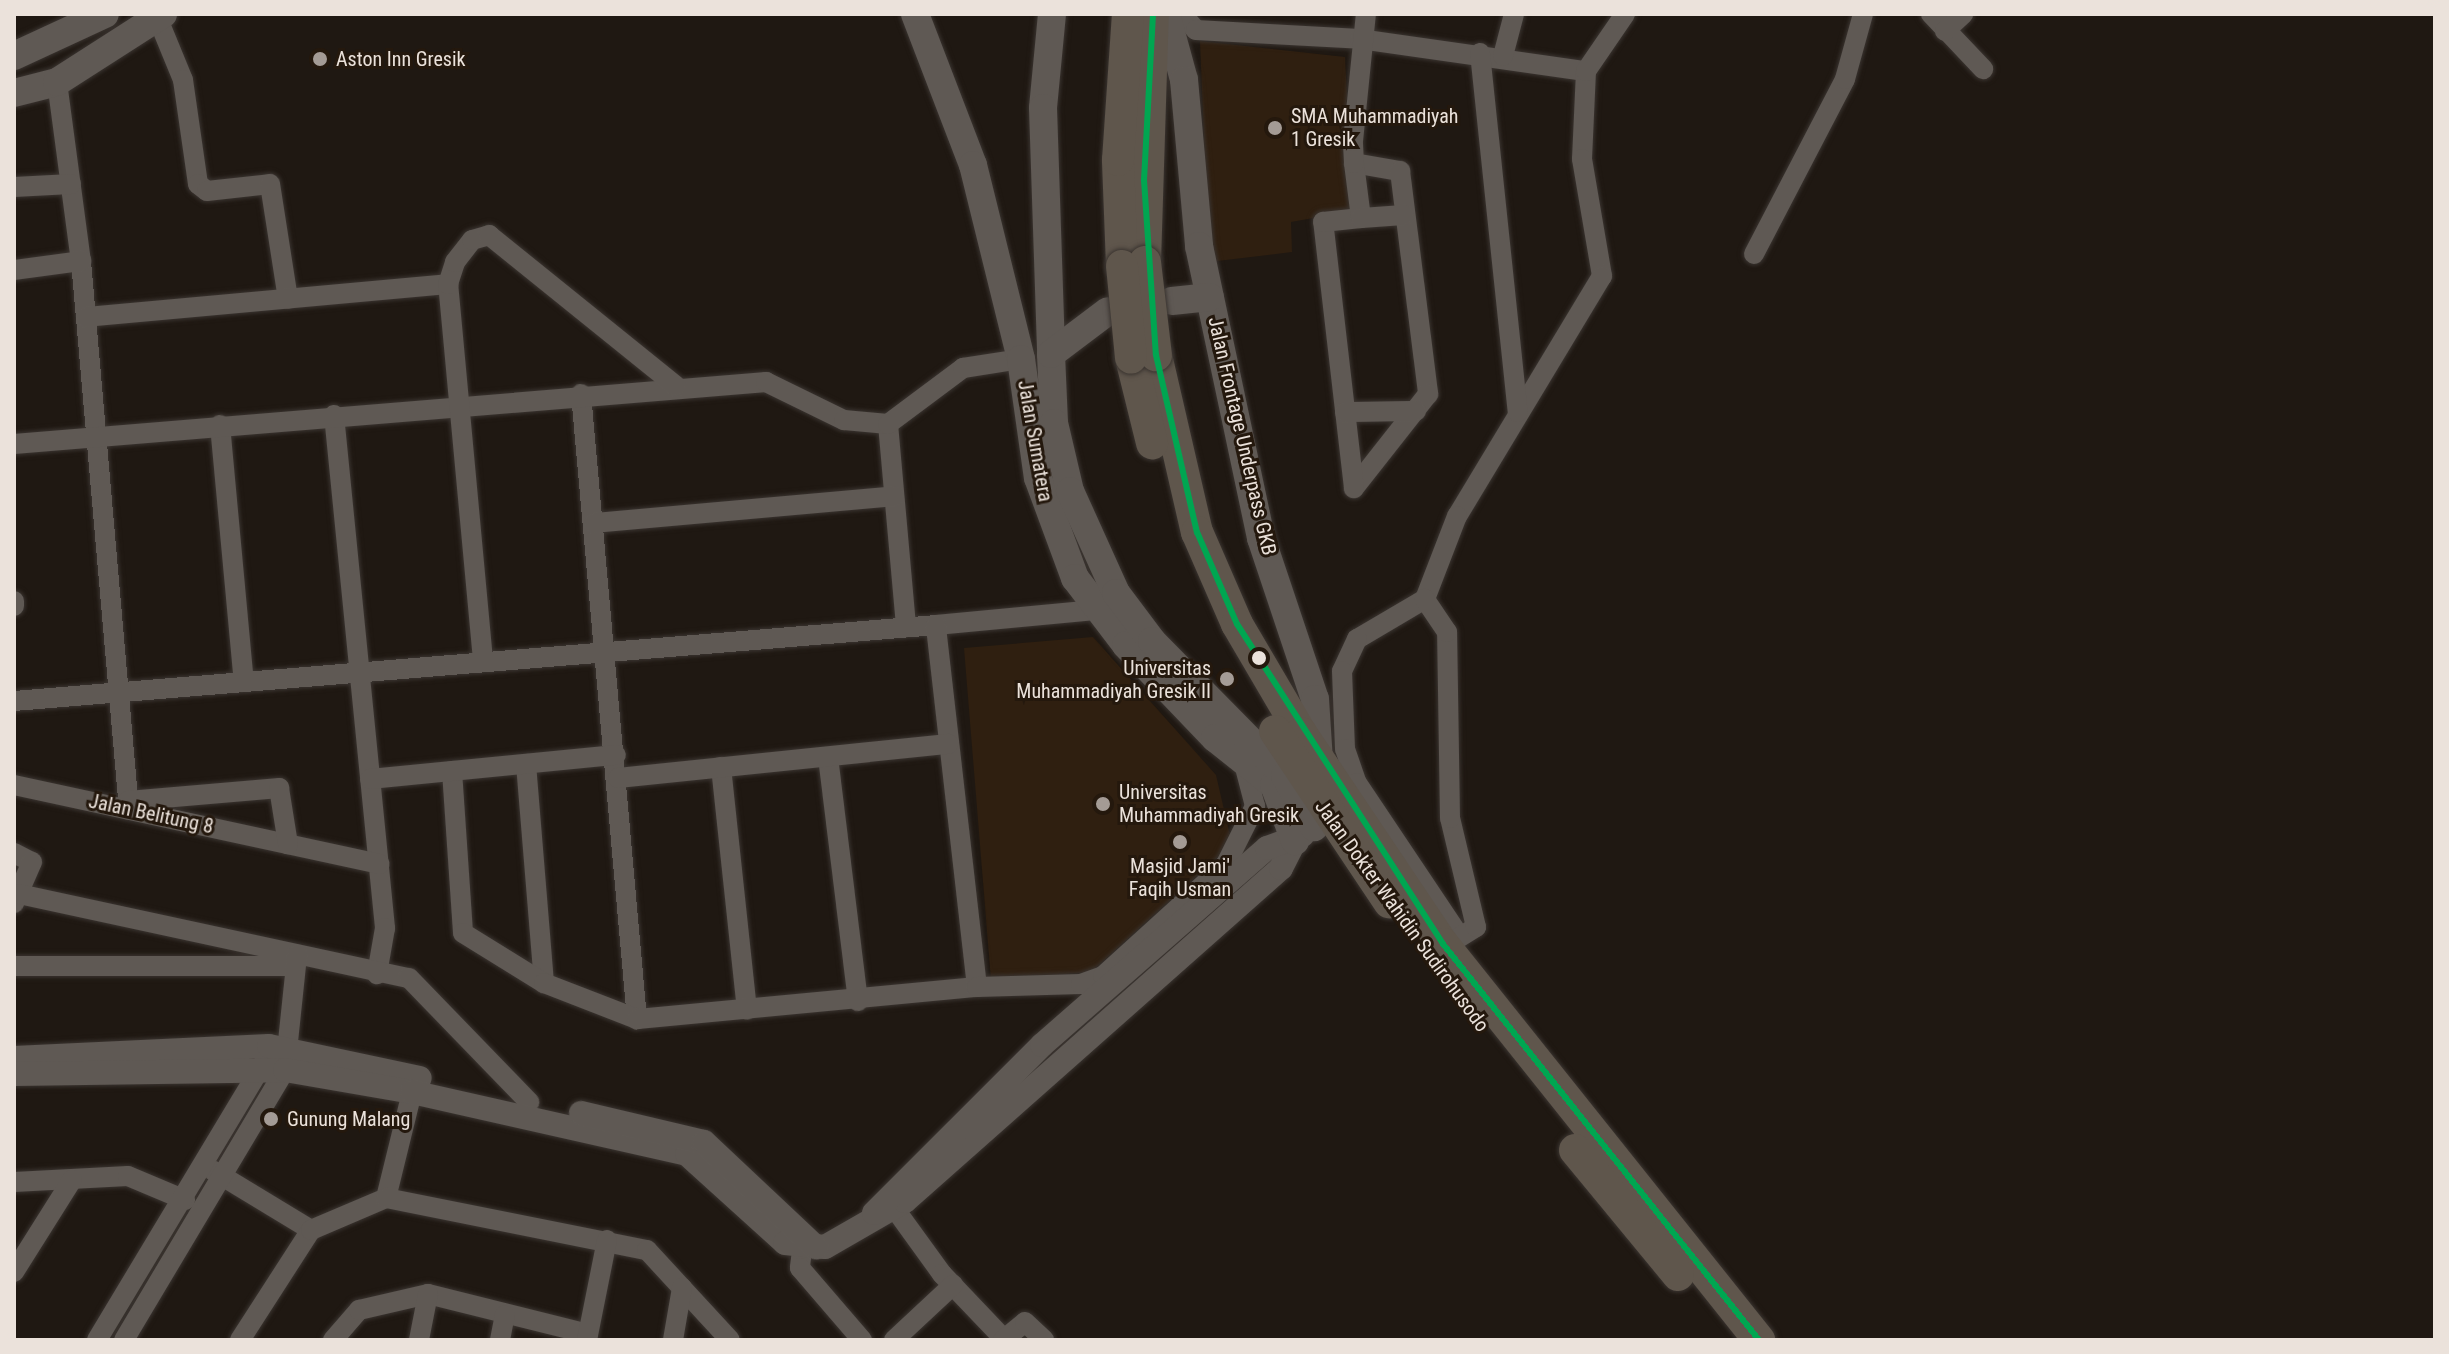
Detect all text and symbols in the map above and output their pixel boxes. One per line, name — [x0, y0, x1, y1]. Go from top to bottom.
place label: Aston Inn Gresik — [336, 47, 465, 71]
marker: Aston Inn Gresik — [311, 50, 329, 68]
place label: SMA Muhammadiyah 1 Gresik — [1291, 104, 1458, 151]
marker: SMA Muhammadiyah 1 Gresik — [1266, 119, 1284, 137]
street label: Jalan Frontage Underpass GKB — [1203, 314, 1281, 558]
street label: Jalan Sumatera — [1013, 378, 1057, 504]
unlabelled marker — [1251, 650, 1267, 666]
place label: Universitas Muhammadiyah Gresik II — [1016, 656, 1211, 703]
marker: Universitas Muhammadiyah Gresik II — [1218, 670, 1236, 688]
place label: Universitas Muhammadiyah Gresik — [1119, 780, 1299, 827]
street label: Jalan Belitung 8 — [87, 789, 215, 839]
marker: Universitas Muhammadiyah Gresik — [1094, 795, 1112, 813]
street label: Jalan Dokter Wahidin Sudirohusodo — [1310, 795, 1494, 1037]
marker: Masjid Jami' Faqih Usman — [1171, 833, 1189, 851]
place label: Masjid Jami' Faqih Usman — [1129, 854, 1231, 901]
place label: Gunung Malang — [287, 1107, 410, 1131]
marker: Gunung Malang — [262, 1110, 280, 1128]

